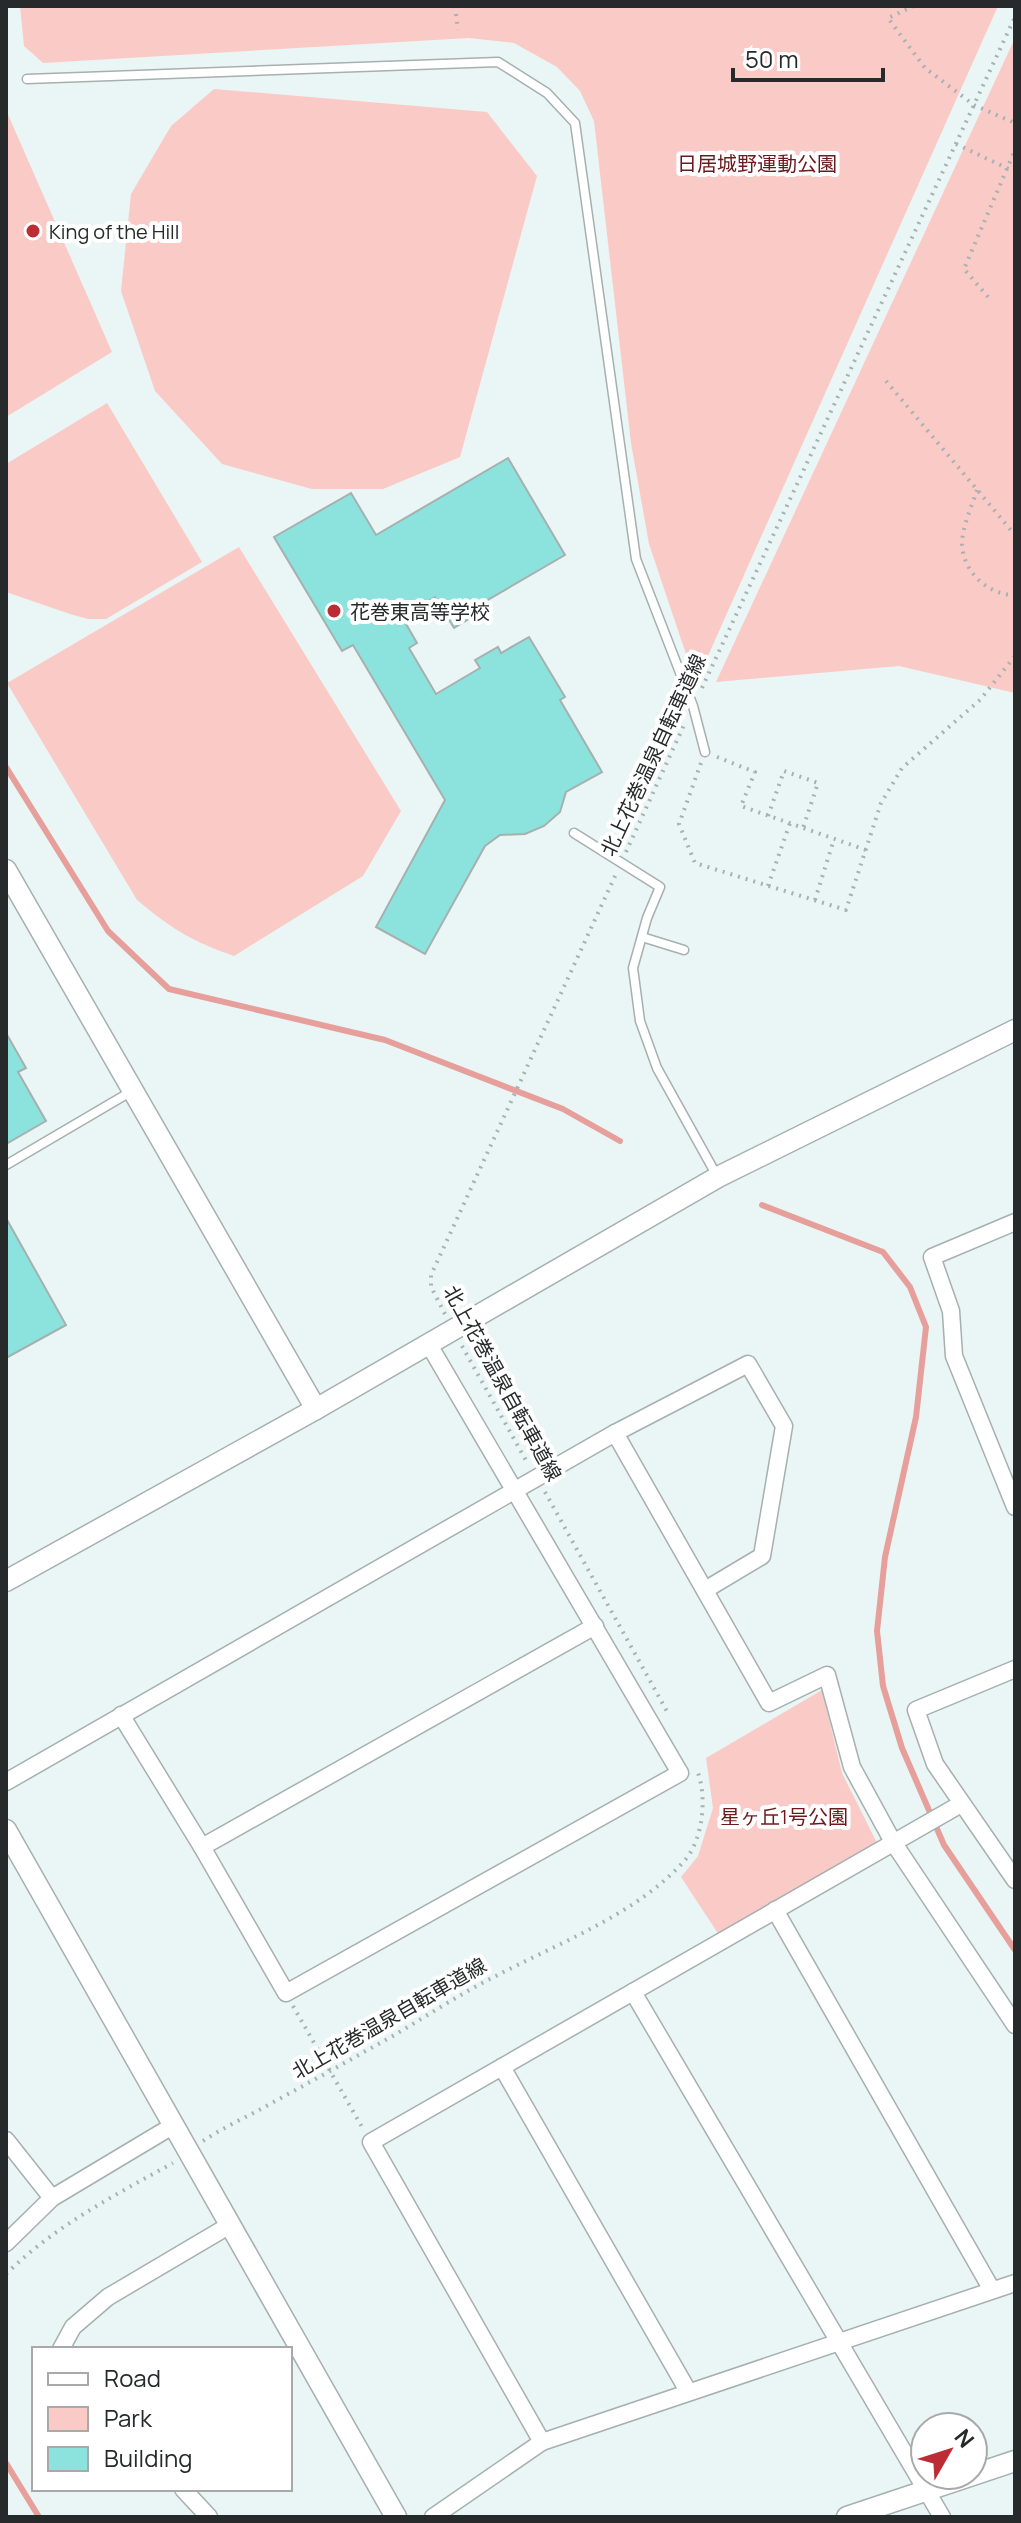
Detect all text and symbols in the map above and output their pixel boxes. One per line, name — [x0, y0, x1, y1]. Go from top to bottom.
scale bar — [733, 32, 883, 82]
text: 50 m — [745, 42, 799, 75]
park label: 日居城野運動公園 — [677, 150, 837, 177]
place label: King of the Hill — [49, 218, 179, 245]
marker: King of the Hill — [24, 222, 42, 240]
place label: 花巻東高等学校 — [350, 598, 490, 625]
marker: 花巻東高等学校 — [325, 602, 343, 620]
street label: 北上花巻温泉自転車道線 — [594, 650, 712, 860]
street label: 北上花巻温泉自転車道線 — [438, 1280, 568, 1486]
park label: 星ヶ丘1号公園 — [720, 1803, 848, 1830]
street label: 北上花巻温泉自転車道線 — [287, 1951, 491, 2085]
legend — [32, 2347, 292, 2491]
text: Road — [104, 2361, 161, 2394]
text: Park — [104, 2401, 153, 2434]
north arrow — [909, 2411, 989, 2491]
text: N — [948, 2423, 981, 2454]
text: Building — [104, 2441, 192, 2474]

